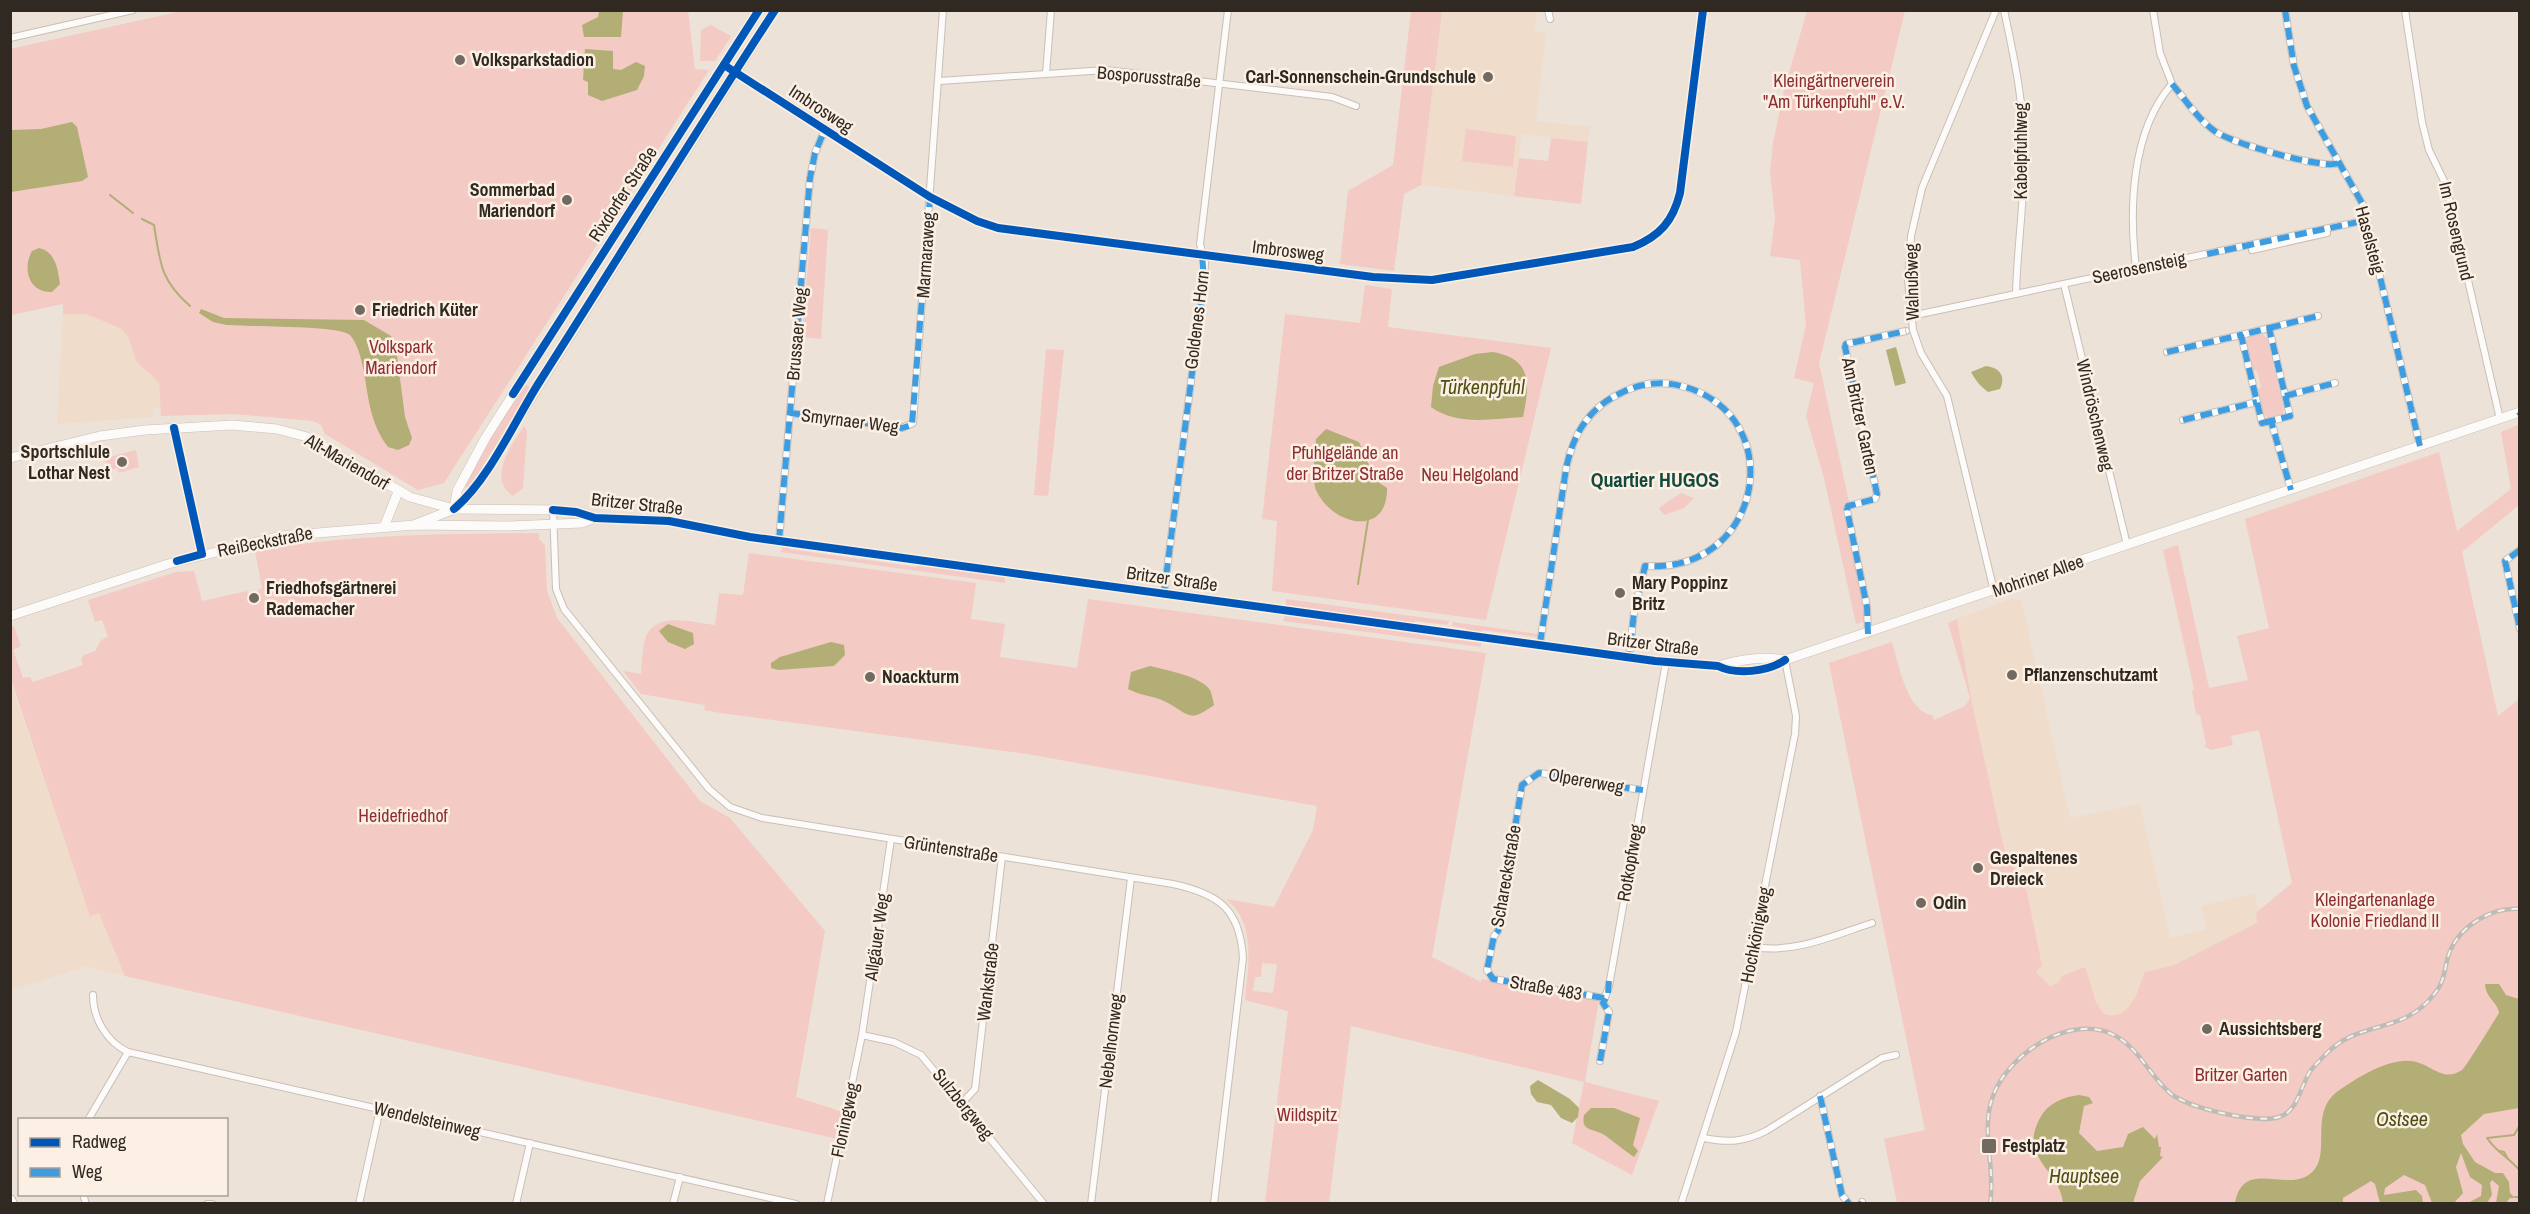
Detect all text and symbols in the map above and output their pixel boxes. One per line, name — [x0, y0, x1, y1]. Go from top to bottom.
place label: Volksparkstadion — [472, 47, 594, 72]
marker: Volksparkstadion — [453, 53, 467, 67]
street label: Bosporusstraße — [1096, 60, 1202, 93]
place label: Carl-Sonnenschein-Grundschule — [1246, 64, 1476, 89]
park label: Kleingärtnerverein "Am Türkenpfuhl" e.V. — [1763, 68, 1905, 114]
marker: Carl-Sonnenschein-Grundschule — [1481, 70, 1495, 84]
street label: Imbrosweg — [784, 78, 859, 139]
street label: Kabelpfuhlweg — [2008, 102, 2033, 199]
street label: Rixdorfer Straße — [582, 141, 663, 246]
place label: Sommerbad Mariendorf — [470, 177, 555, 223]
street label: Im Rosengrund — [2433, 179, 2480, 283]
marker: Sommerbad Mariendorf — [560, 193, 574, 207]
street label: Haselsteig — [2349, 203, 2392, 278]
street label: Marmaraweg — [910, 210, 941, 299]
street label: Imbrosweg — [1251, 234, 1326, 267]
street label: Walnußweg — [1898, 242, 1925, 321]
street label: Seerosensteig — [2090, 245, 2189, 290]
street label: Goldenes Horn — [1178, 269, 1215, 371]
street label: Brussaer Weg — [780, 286, 813, 382]
place label: Friedrich Küter — [372, 297, 478, 322]
marker: Friedrich Küter — [353, 303, 367, 317]
park label: Volkspark Mariendorf — [365, 334, 438, 380]
street label: Am Britzer Garten — [1836, 354, 1885, 477]
street label: Windröschenweg — [2070, 357, 2121, 474]
water label: Türkenpfuhl — [1439, 373, 1525, 400]
street label: Smyrnaer Weg — [800, 402, 901, 439]
street label: Alt-Mariendorf — [300, 427, 395, 496]
place label: Sportschlule Lothar Nest — [21, 439, 110, 485]
park label: Pfuhlgelände an der Britzer Straße — [1286, 440, 1404, 486]
marker: Sportschlule Lothar Nest — [115, 455, 129, 469]
park label: Neu Helgoland — [1421, 462, 1519, 487]
district label: Quartier HUGOS — [1591, 466, 1719, 493]
street label: Britzer Straße — [590, 486, 684, 521]
street label: Reißeckstraße — [215, 520, 315, 563]
street label: Mohriner Allee — [1989, 548, 2087, 603]
street label: Britzer Straße — [1125, 560, 1219, 597]
place label: Mary Poppinz Britz — [1632, 570, 1729, 616]
place label: Friedhofsgärtnerei Rademacher — [266, 575, 396, 621]
marker: Mary Poppinz Britz — [1613, 586, 1627, 600]
marker: Friedhofsgärtnerei Rademacher — [247, 591, 261, 605]
street label: Britzer Straße — [1606, 625, 1700, 662]
place label: Pflanzenschutzamt — [2024, 662, 2158, 687]
place label: Noackturm — [882, 664, 959, 689]
marker: Pflanzenschutzamt — [2005, 668, 2019, 682]
marker: Noackturm — [863, 670, 877, 684]
street label: Olpererweg — [1546, 762, 1627, 800]
park label: Heidefriedhof — [358, 803, 449, 828]
street label: Rotkopfweg — [1610, 822, 1649, 903]
street label: Schareckstraße — [1484, 823, 1527, 929]
street label: Grüntenstraße — [902, 829, 1000, 868]
place label: Gespaltenes Dreieck — [1990, 845, 2078, 891]
marker: Gespaltenes Dreieck — [1971, 861, 1985, 875]
street label: Hochkönigweg — [1734, 884, 1777, 985]
park label: Kleingartenanlage Kolonie Friedland II — [2311, 887, 2439, 933]
place label: Odin — [1933, 890, 1967, 915]
street label: Allgäuer Weg — [858, 891, 895, 983]
marker: Odin — [1914, 896, 1928, 910]
street label: Wankstraße — [970, 941, 1005, 1023]
street label: Straße 483 — [1508, 969, 1584, 1006]
street label: Nebelhornweg — [1092, 991, 1129, 1090]
place label: Aussichtsberg — [2219, 1016, 2322, 1041]
marker: Aussichtsberg — [2200, 1022, 2214, 1036]
park label: Britzer Garten — [2195, 1062, 2287, 1087]
street label: Sulzbergweg — [927, 1063, 1000, 1145]
street label: Floningweg — [824, 1079, 865, 1160]
street label: Wendelsteinweg — [371, 1095, 484, 1144]
park label: Wildspitz — [1277, 1102, 1337, 1127]
water label: Ostsee — [2376, 1105, 2428, 1132]
legend — [18, 1118, 228, 1196]
text: Radweg — [72, 1129, 127, 1154]
place label: Festplatz — [2002, 1133, 2066, 1158]
marker: Festplatz — [1980, 1137, 1998, 1155]
text: Weg — [72, 1159, 103, 1184]
water label: Hauptsee — [2049, 1162, 2119, 1189]

